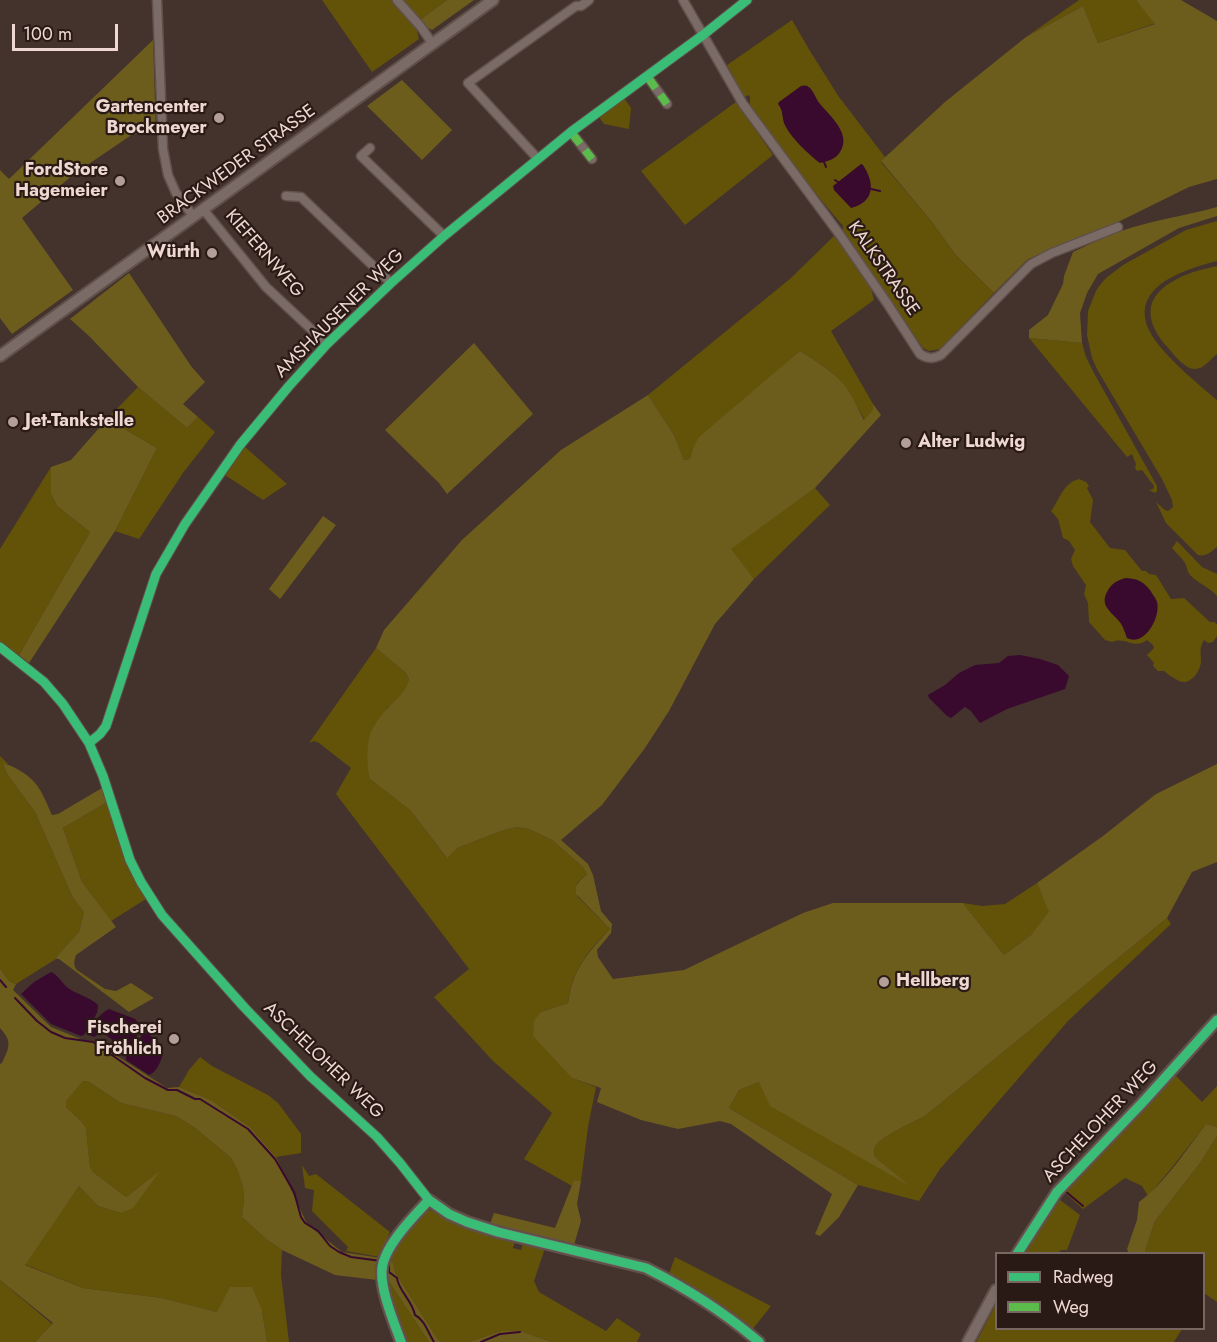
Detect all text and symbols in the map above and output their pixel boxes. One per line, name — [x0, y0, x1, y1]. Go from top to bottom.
scale bar — [15, 12, 122, 50]
text: 100 m — [23, 21, 72, 47]
place label: Gartencenter Brockmeyer — [96, 97, 207, 140]
street label: BRACKWEDER STRASSE — [154, 101, 320, 229]
marker: Gartencenter Brockmeyer — [212, 111, 226, 125]
place label: FordStore Hagemeier — [15, 160, 108, 202]
marker: FordStore Hagemeier — [113, 174, 127, 188]
street label: KIEFERNWEG — [220, 206, 308, 302]
street label: KALKSTRASSE — [843, 218, 923, 320]
place label: Würth — [147, 242, 200, 264]
street label: AMSHAUSENER WEG — [271, 245, 409, 383]
marker: Würth — [205, 246, 219, 260]
place label: Jet-Tankstelle — [25, 411, 134, 433]
marker: Jet-Tankstelle — [6, 415, 20, 429]
place label: Alter Ludwig — [918, 432, 1025, 454]
marker: Alter Ludwig — [899, 436, 913, 450]
place label: Hellberg — [896, 971, 970, 993]
marker: Hellberg — [877, 975, 891, 989]
street label: ASCHELOHER WEG — [258, 998, 388, 1124]
place label: Fischerei Fröhlich — [87, 1018, 162, 1060]
marker: Fischerei Fröhlich — [167, 1032, 181, 1046]
street label: ASCHELOHER WEG — [1039, 1057, 1163, 1187]
legend — [995, 1252, 1205, 1330]
text: Radweg — [1053, 1264, 1114, 1290]
text: Weg — [1053, 1294, 1089, 1320]

